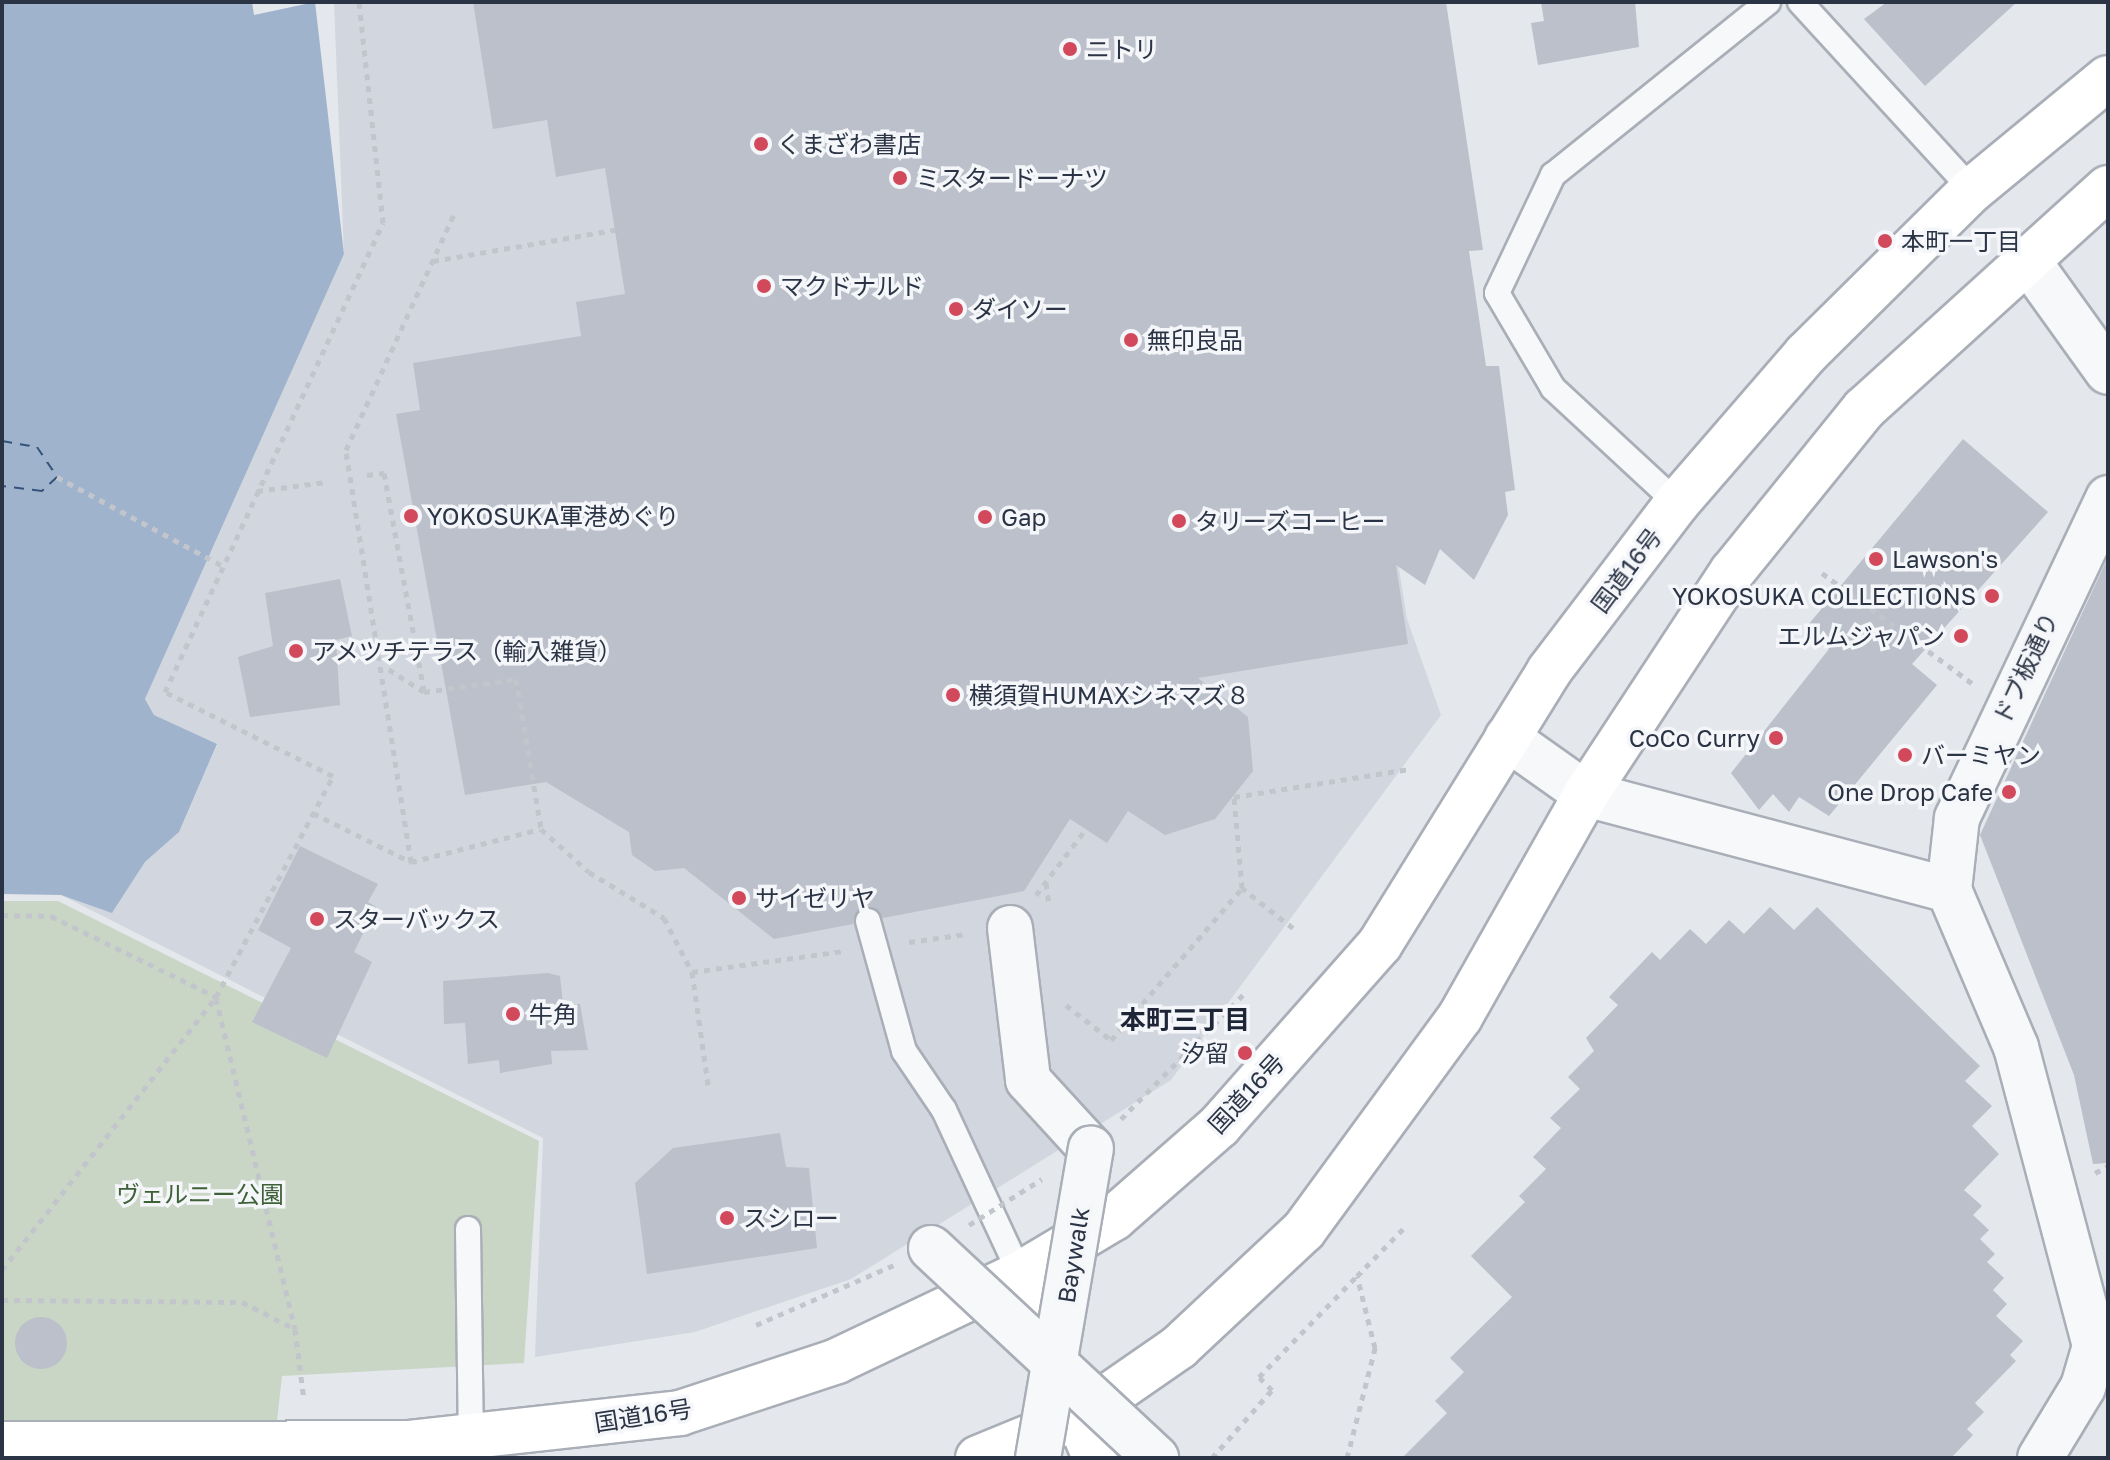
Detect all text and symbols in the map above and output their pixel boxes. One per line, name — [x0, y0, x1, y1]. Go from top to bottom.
place label: ニトリ — [1086, 35, 1158, 63]
marker: ニトリ — [1061, 40, 1079, 58]
place label: くまざわ書店 — [777, 130, 921, 158]
marker: くまざわ書店 — [752, 135, 770, 153]
place label: ミスタードーナツ — [916, 164, 1108, 192]
marker: ミスタードーナツ — [891, 169, 909, 187]
place label: 本町一丁目 — [1901, 227, 2021, 255]
marker: 本町一丁目 — [1876, 232, 1894, 250]
place label: マクドナルド — [780, 272, 924, 300]
marker: マクドナルド — [755, 277, 773, 295]
place label: ダイソー — [972, 295, 1068, 323]
marker: ダイソー — [947, 300, 965, 318]
place label: 無印良品 — [1147, 326, 1243, 354]
marker: 無印良品 — [1122, 331, 1140, 349]
place label: YOKOSUKA軍港めぐり — [427, 502, 679, 530]
place label: Gap — [1001, 503, 1046, 531]
marker: YOKOSUKA軍港めぐり — [402, 507, 420, 525]
place label: タリーズコーヒー — [1195, 507, 1387, 535]
marker: Gap — [976, 508, 994, 526]
marker: タリーズコーヒー — [1170, 512, 1188, 530]
street label: 国道16号 — [1585, 522, 1667, 618]
place label: Lawson's — [1892, 545, 1998, 573]
marker: Lawson's — [1867, 550, 1885, 568]
place label: YOKOSUKA COLLECTIONS — [1672, 582, 1976, 610]
marker: YOKOSUKA COLLECTIONS — [1983, 587, 2001, 605]
street label: ドブ板通り — [1987, 608, 2063, 728]
place label: エルムジャパン — [1777, 622, 1945, 650]
marker: エルムジャパン — [1952, 627, 1970, 645]
place label: アメツチテラス（輸入雑貨） — [312, 637, 624, 665]
marker: アメツチテラス（輸入雑貨） — [287, 642, 305, 660]
place label: 横須賀HUMAXシネマズ８ — [969, 681, 1250, 709]
marker: 横須賀HUMAXシネマズ８ — [944, 686, 962, 704]
place label: CoCo Curry — [1629, 724, 1760, 752]
marker: CoCo Curry — [1767, 729, 1785, 747]
place label: バーミヤン — [1921, 741, 2041, 769]
marker: バーミヤン — [1896, 746, 1914, 764]
place label: One Drop Cafe — [1827, 778, 1993, 806]
marker: One Drop Cafe — [2000, 783, 2018, 801]
place label: サイゼリヤ — [755, 884, 875, 912]
marker: サイゼリヤ — [730, 889, 748, 907]
place label: スターバックス — [333, 905, 501, 933]
marker: スターバックス — [308, 910, 326, 928]
place label: 牛角 — [529, 1000, 577, 1028]
district label: 本町三丁目 — [1120, 1004, 1250, 1036]
marker: 牛角 — [504, 1005, 522, 1023]
place label: 汐留 — [1181, 1039, 1229, 1067]
marker: 汐留 — [1236, 1044, 1254, 1062]
street label: 国道16号 — [1202, 1047, 1290, 1139]
park label: ヴェルニー公園 — [116, 1180, 284, 1208]
place label: スシロー — [743, 1204, 839, 1232]
street label: Baywalk — [1051, 1205, 1095, 1305]
marker: スシロー — [718, 1209, 736, 1227]
street label: 国道16号 — [592, 1393, 694, 1437]

